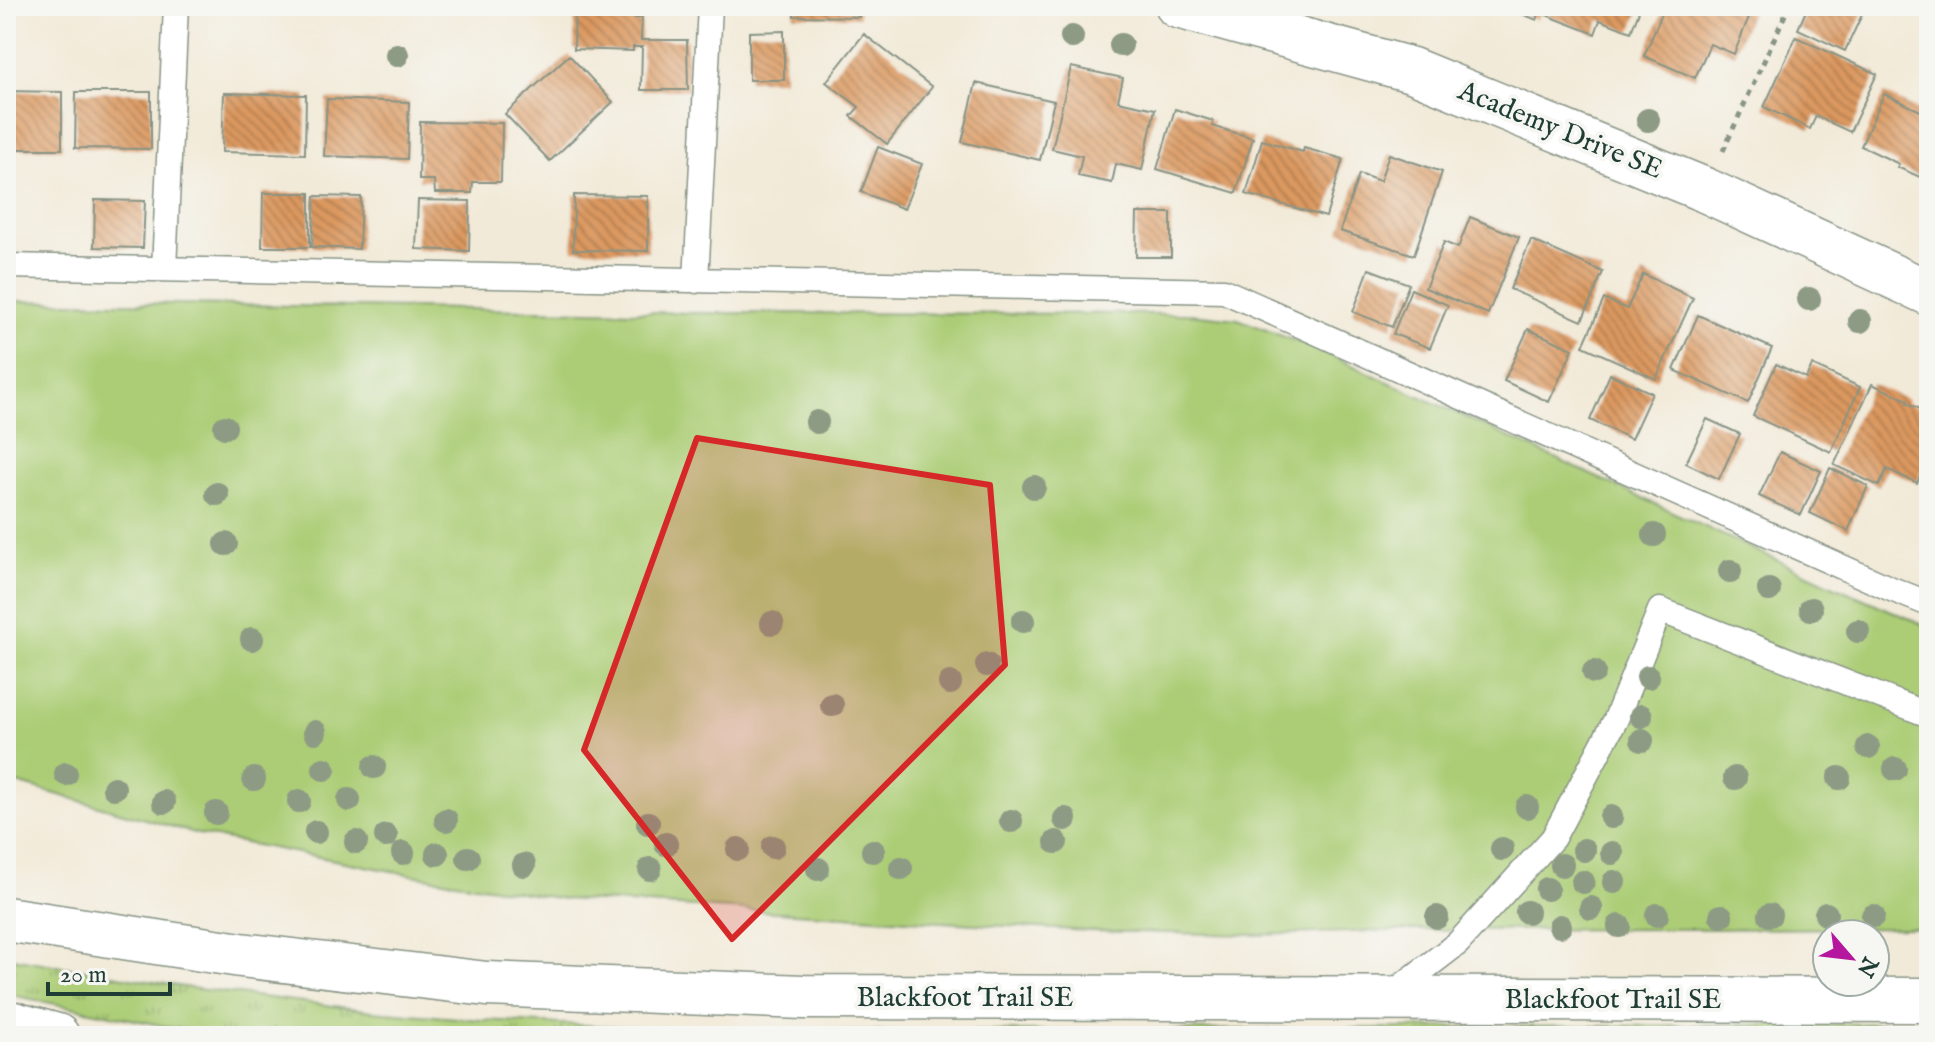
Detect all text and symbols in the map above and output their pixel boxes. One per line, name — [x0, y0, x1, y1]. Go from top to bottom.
street label: Academy Drive SE — [1452, 74, 1667, 188]
north arrow — [1811, 918, 1891, 998]
scale bar — [48, 946, 170, 996]
text: N — [1850, 951, 1884, 981]
text: 20 m — [60, 960, 107, 991]
street label: Blackfoot Trail SE — [857, 981, 1073, 1016]
street label: Blackfoot Trail SE — [1505, 983, 1721, 1018]

